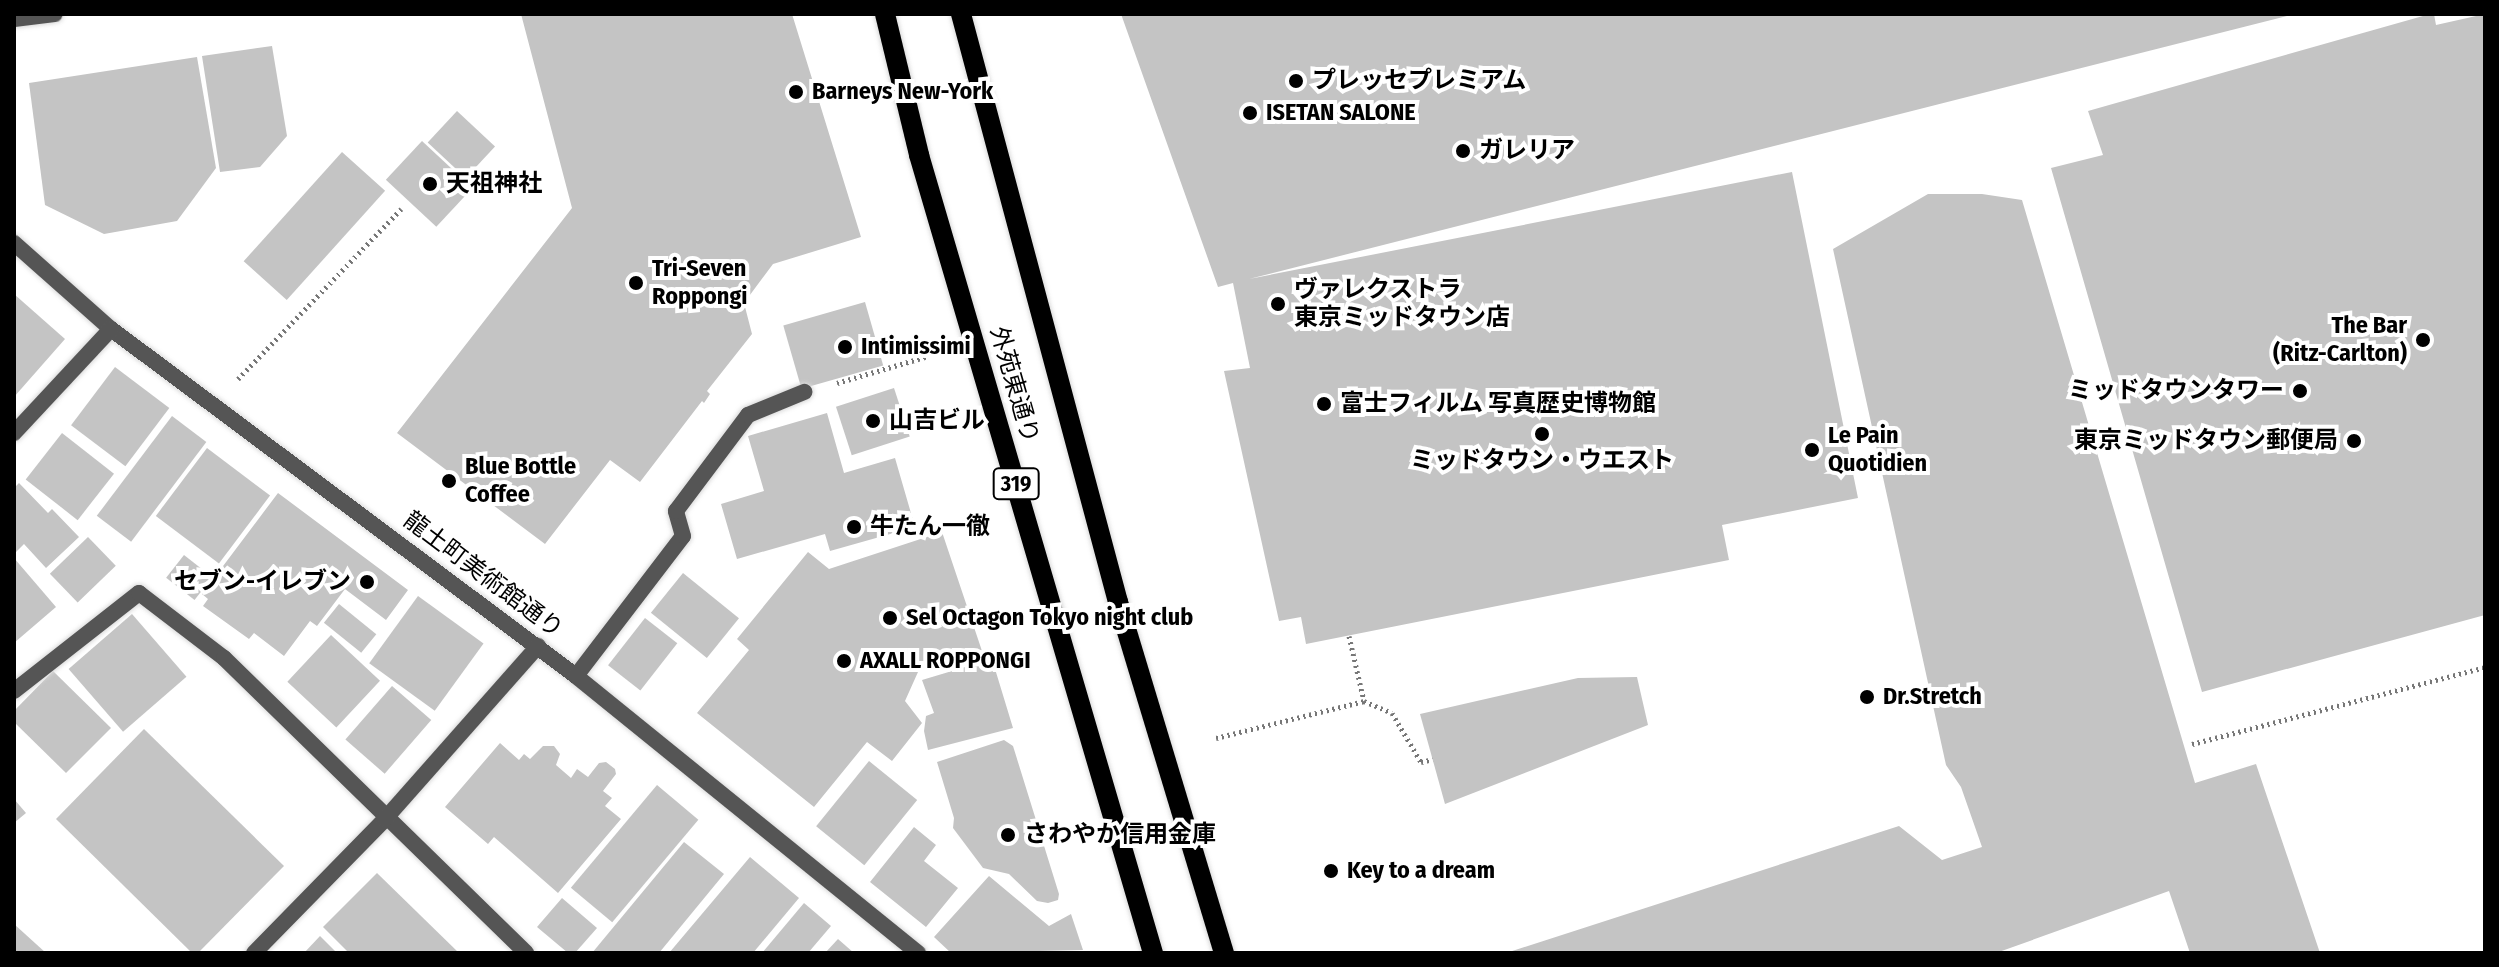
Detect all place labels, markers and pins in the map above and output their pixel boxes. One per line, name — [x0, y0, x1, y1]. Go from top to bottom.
place label: プレッセプレミアム — [1312, 67, 1528, 95]
marker: プレッセプレミアム — [1287, 72, 1305, 90]
place label: Barneys New-York — [812, 78, 993, 106]
marker: Barneys New-York — [787, 83, 805, 101]
place label: ISETAN SALONE — [1266, 99, 1416, 127]
marker: ISETAN SALONE — [1241, 104, 1259, 122]
place label: ガレリア — [1479, 137, 1575, 165]
marker: ガレリア — [1454, 142, 1472, 160]
place label: 天祖神社 — [446, 170, 542, 198]
marker: 天祖神社 — [421, 175, 439, 193]
place label: Tri-Seven Roppongi — [652, 255, 748, 311]
marker: Tri-Seven Roppongi — [627, 274, 645, 292]
place label: ヴァレクストラ 東京ミッドタウン店 — [1294, 276, 1510, 332]
marker: ヴァレクストラ 東京ミッドタウン店 — [1269, 295, 1287, 313]
place label: The Bar (Ritz-Carlton) — [2273, 312, 2407, 368]
marker: The Bar (Ritz-Carlton) — [2414, 331, 2432, 349]
place label: Intimissimi — [861, 333, 971, 361]
marker: Intimissimi — [836, 338, 854, 356]
place label: ミッドタウンタワー — [2068, 377, 2284, 405]
marker: ミッドタウンタワー — [2291, 382, 2309, 400]
place label: 富士フィルム 写真歴史博物館 — [1340, 390, 1657, 418]
marker: 富士フィルム 写真歴史博物館 — [1315, 395, 1333, 413]
place label: 山吉ビル — [889, 407, 985, 435]
marker: 山吉ビル — [864, 412, 882, 430]
place label: Le Pain Quotidien — [1828, 422, 1927, 478]
marker: ミッドタウン・ウエスト — [1533, 425, 1551, 443]
place label: 東京ミッドタウン郵便局 — [2074, 427, 2338, 455]
marker: 東京ミッドタウン郵便局 — [2345, 432, 2363, 450]
marker: Le Pain Quotidien — [1803, 441, 1821, 459]
place label: ミッドタウン・ウエスト — [1410, 447, 1674, 475]
place label: Blue Bottle Coffee — [465, 453, 576, 509]
marker: Blue Bottle Coffee — [440, 472, 458, 490]
place label: 牛たん一徹 — [870, 513, 990, 541]
marker: 牛たん一徹 — [845, 518, 863, 536]
place label: セブン-イレブン — [174, 568, 351, 596]
marker: セブン-イレブン — [358, 573, 376, 591]
place label: Sel Octagon Tokyo night club — [906, 604, 1193, 632]
marker: Sel Octagon Tokyo night club — [881, 609, 899, 627]
place label: AXALL ROPPONGI — [860, 647, 1031, 675]
marker: AXALL ROPPONGI — [835, 652, 853, 670]
place label: Dr.Stretch — [1883, 683, 1982, 711]
marker: Dr.Stretch — [1858, 688, 1876, 706]
place label: さわやか信用金庫 — [1024, 821, 1216, 849]
marker: さわやか信用金庫 — [999, 826, 1017, 844]
place label: Key to a dream — [1347, 857, 1495, 885]
marker: Key to a dream — [1322, 862, 1340, 880]

